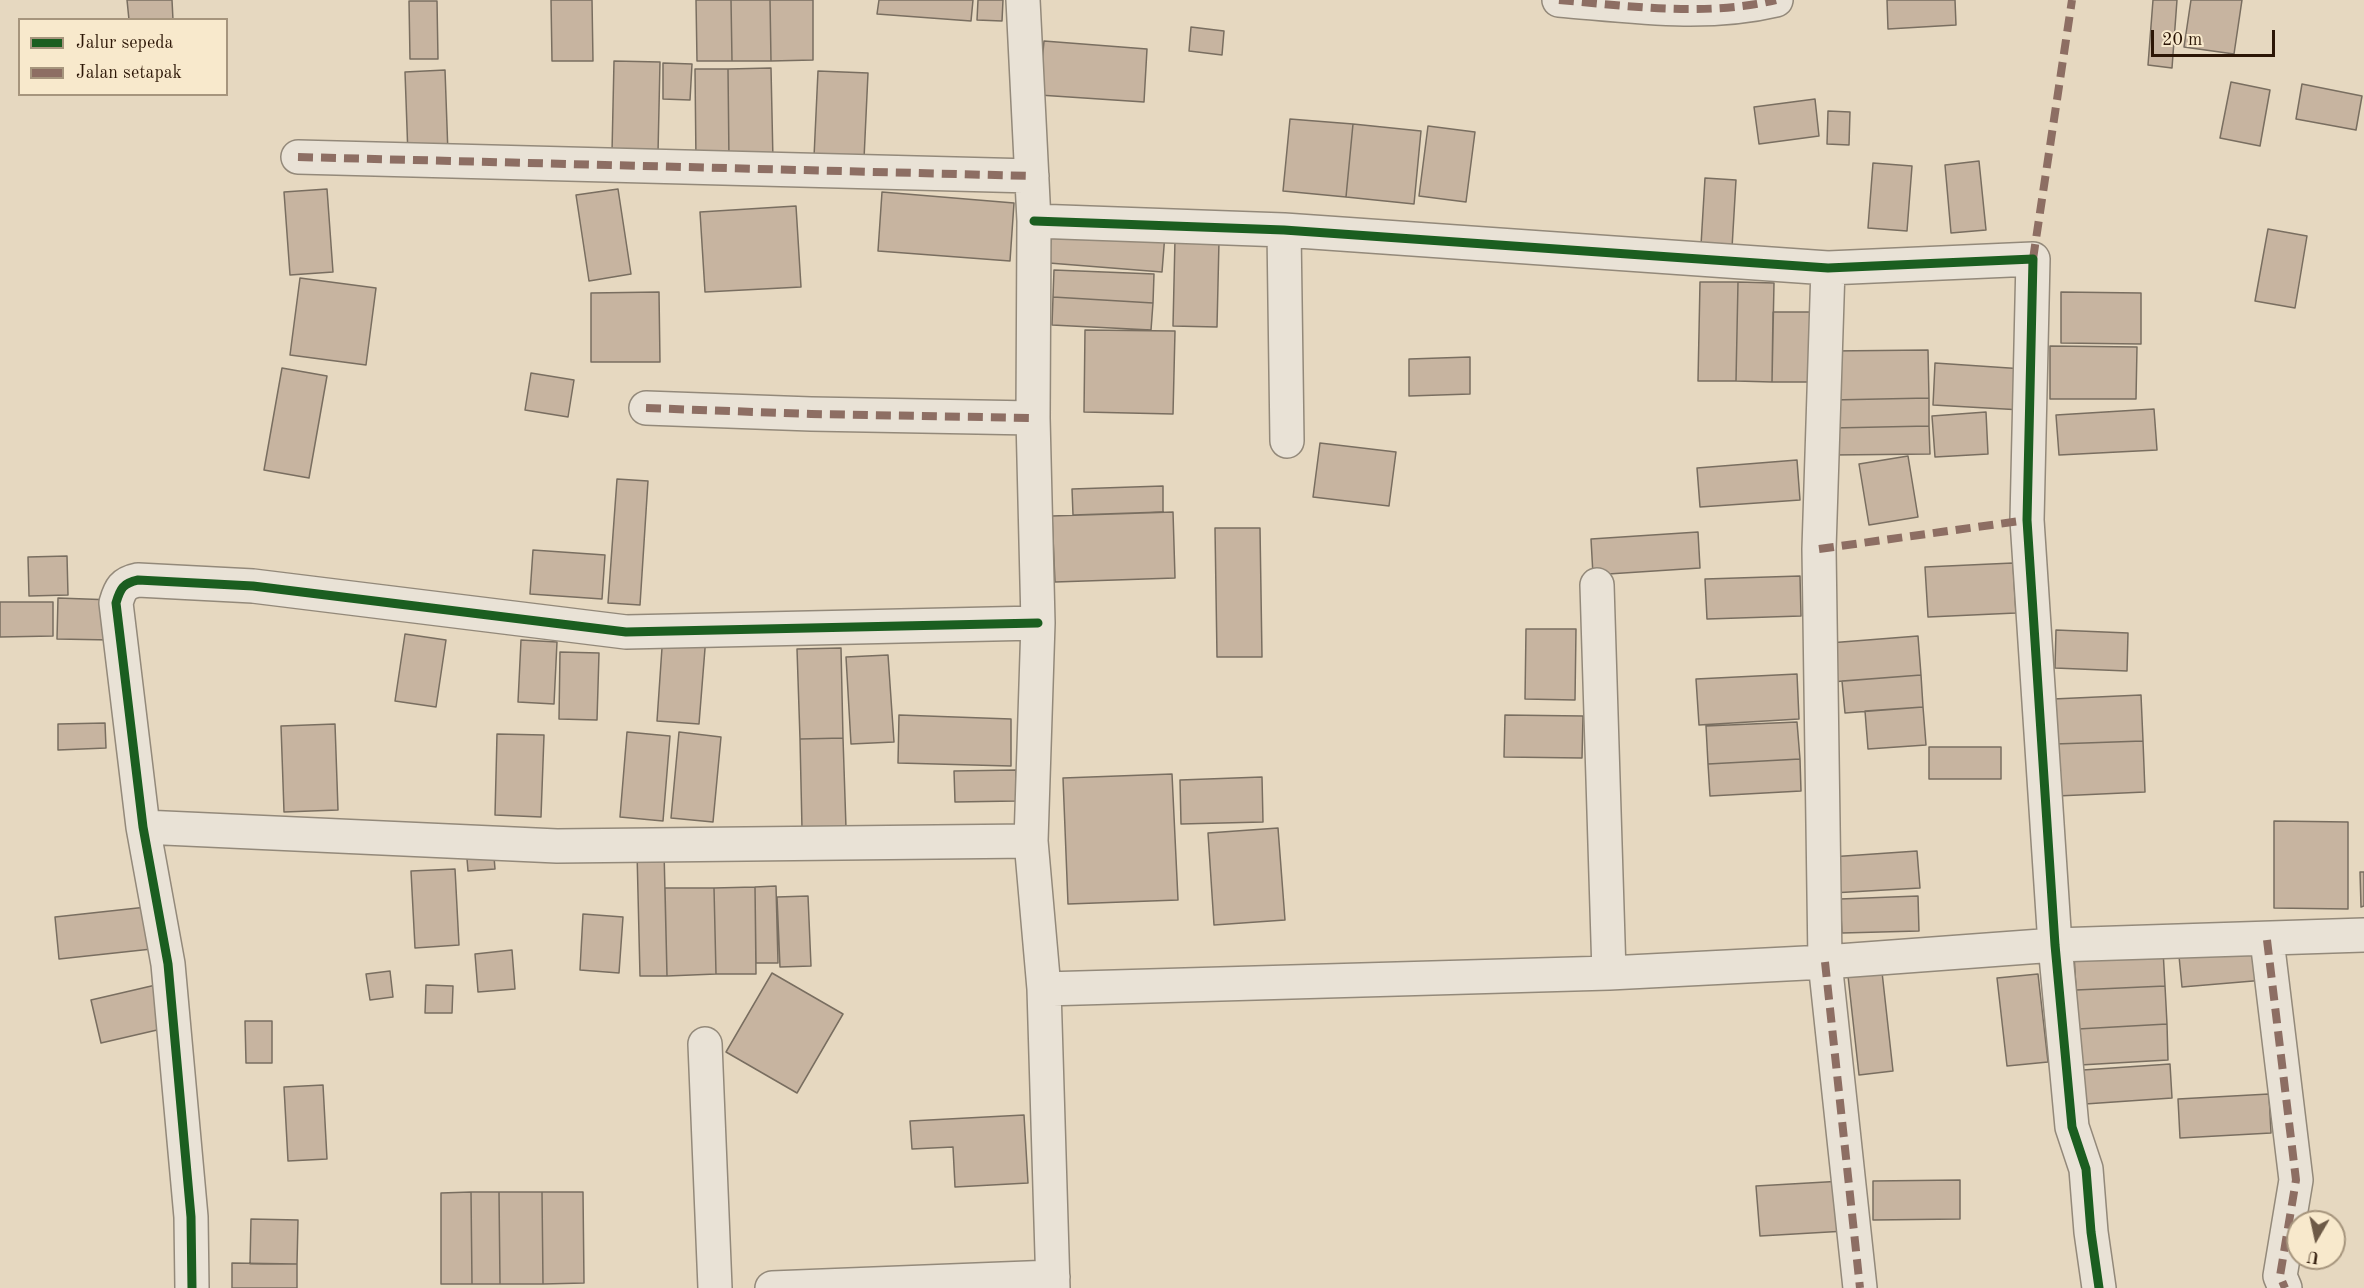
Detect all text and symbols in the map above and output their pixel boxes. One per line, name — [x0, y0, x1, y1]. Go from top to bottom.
legend — [18, 18, 228, 96]
scale bar — [2154, 18, 2278, 56]
text: 20 m — [2162, 31, 2202, 49]
text: Jalur sepeda — [76, 34, 174, 52]
text: Jalan setapak — [76, 64, 182, 82]
north arrow — [2286, 1210, 2346, 1270]
text: U — [2306, 1247, 2321, 1265]

